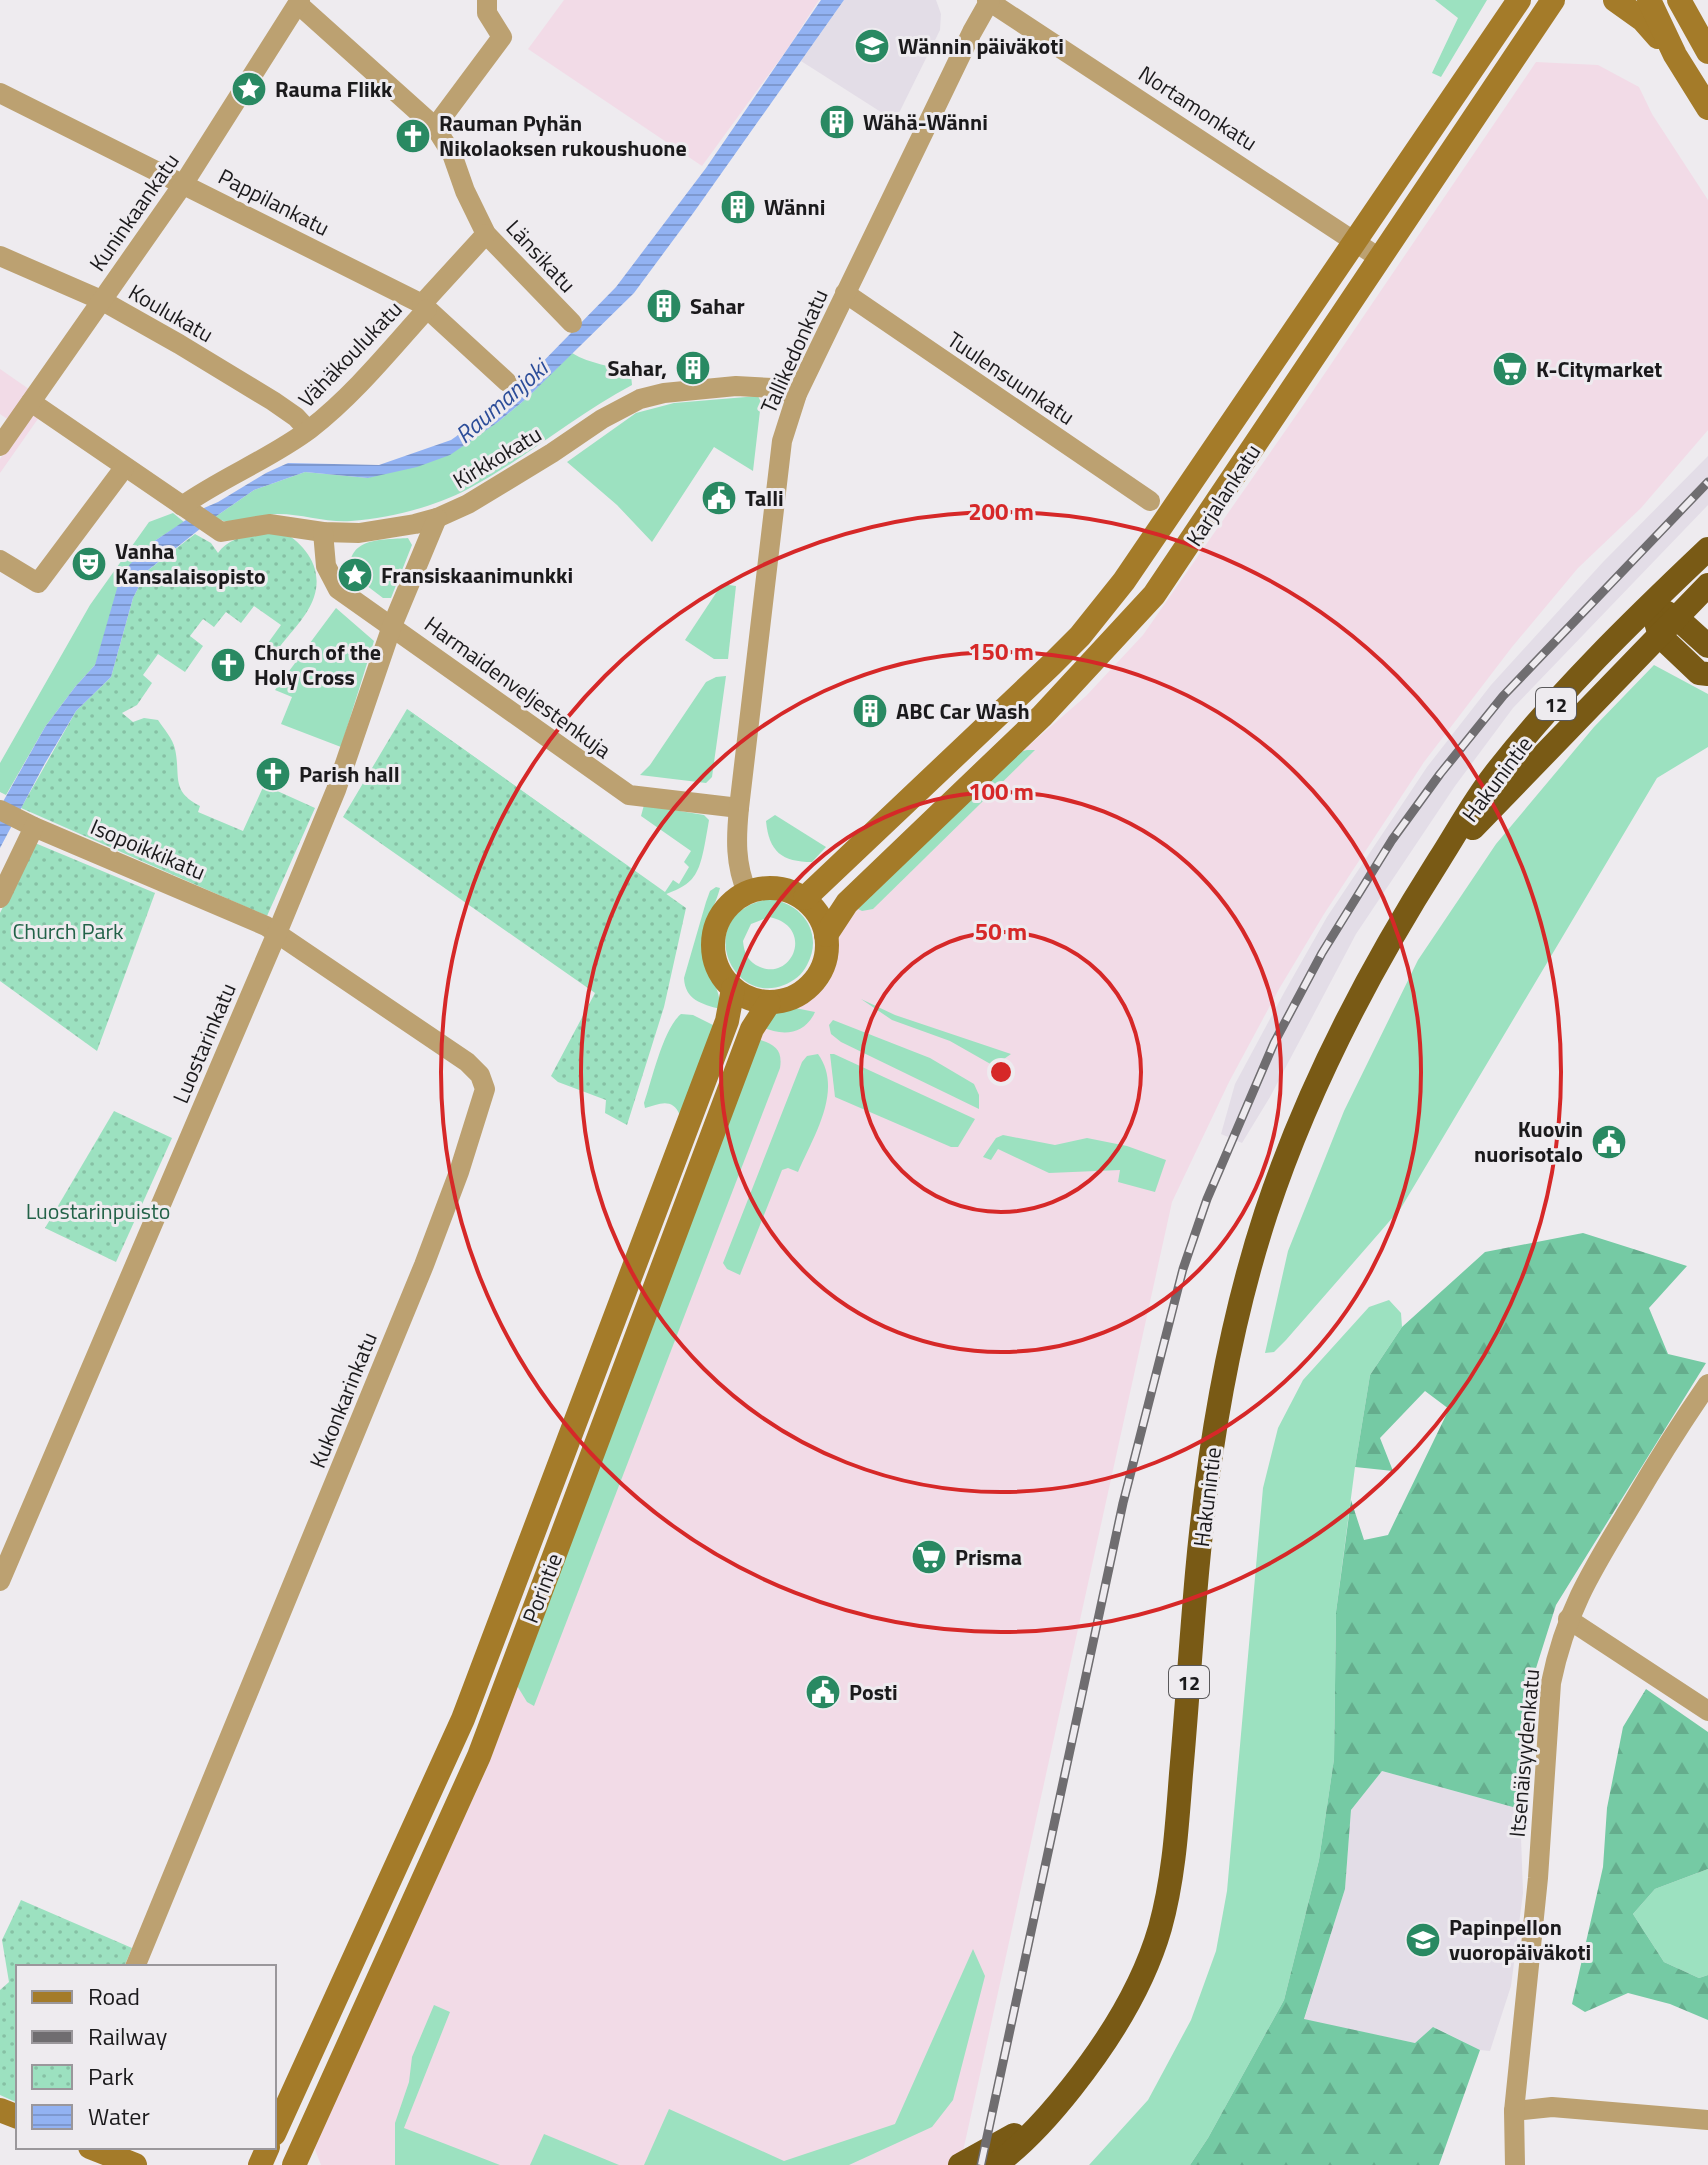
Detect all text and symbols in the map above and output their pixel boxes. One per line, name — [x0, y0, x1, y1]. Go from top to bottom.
school or university icon: Wännin päiväkoti — [853, 27, 891, 65]
place label: Wännin päiväkoti — [898, 29, 1064, 63]
street label: Nortamonkatu — [1132, 57, 1264, 159]
place icon: Rauma Flikk — [230, 70, 268, 108]
place label: Rauma Flikk — [275, 72, 393, 106]
building icon: Wähä-Wänni — [818, 103, 856, 141]
place label: Wähä-Wänni — [863, 105, 988, 139]
place label: Rauman Pyhän Nikolaoksen rukoushuone — [439, 106, 687, 165]
church icon: Rauman Pyhän Nikolaoksen rukoushuone — [394, 117, 432, 155]
street label: Kuninkaankatu — [81, 146, 187, 278]
street label: Pappilankatu — [212, 159, 336, 245]
building icon: Wänni — [719, 188, 757, 226]
place label: Wänni — [764, 190, 825, 224]
street label: Länsikatu — [498, 212, 584, 300]
street label: Koulukatu — [122, 275, 220, 351]
street label: Tallikedonkatu — [751, 283, 837, 419]
building icon: Sahar — [645, 287, 683, 325]
place label: Sahar — [690, 289, 745, 323]
street label: Vähäkoulukatu — [290, 293, 410, 415]
street label: Tuulensuunkatu — [940, 323, 1082, 433]
water label: Raumanjoki — [447, 349, 558, 451]
building icon: Sahar, — [674, 349, 712, 387]
supermarket icon: K-Citymarket — [1491, 350, 1529, 388]
place label: Sahar, — [608, 351, 667, 385]
place label: K-Citymarket — [1536, 352, 1662, 386]
street label: Kirkkokatu — [446, 417, 548, 497]
street label: Karjalankatu — [1177, 437, 1269, 553]
public building icon: Talli — [700, 479, 738, 517]
place label: Talli — [745, 481, 784, 515]
text: 200 m — [968, 493, 1034, 529]
place label: Vanha Kansalaisopisto — [115, 534, 266, 593]
theatre icon: Vanha Kansalaisopisto — [70, 545, 108, 583]
place icon: Fransiskaanimunkki — [336, 556, 374, 594]
place label: Fransiskaanimunkki — [381, 558, 573, 592]
street label: Harmaidenveljestenkuja — [418, 608, 618, 766]
text: 150 m — [968, 633, 1034, 669]
place label: Church of the Holy Cross — [254, 635, 381, 694]
church icon: Church of the Holy Cross — [209, 646, 247, 684]
road number: 12 — [1536, 688, 1576, 720]
building icon: ABC Car Wash — [851, 692, 889, 730]
place label: ABC Car Wash — [896, 694, 1030, 728]
street label: Hakunintie — [1453, 729, 1541, 829]
church icon: Parish hall — [254, 755, 292, 793]
place label: Parish hall — [299, 757, 400, 791]
text: 100 m — [968, 773, 1034, 809]
street label: Isopoikkikatu — [85, 809, 211, 889]
text: 50 m — [975, 913, 1027, 949]
park label: Church Park — [12, 914, 124, 948]
street label: Luostarinkatu — [163, 978, 245, 1108]
centre of rings — [987, 1058, 1015, 1086]
place label: Kuovin nuorisotalo — [1474, 1112, 1583, 1171]
public building icon: Kuovin nuorisotalo — [1590, 1123, 1628, 1161]
park label: Luostarinpuisto — [26, 1194, 170, 1228]
street label: Kukonkarinkatu — [300, 1327, 386, 1473]
street label: Hakunintie — [1184, 1445, 1230, 1549]
supermarket icon: Prisma — [910, 1538, 948, 1576]
place label: Prisma — [955, 1540, 1022, 1574]
street label: Porintie — [513, 1548, 571, 1628]
road number: 12 — [1169, 1666, 1209, 1698]
street label: Itsenäisyydenkatu — [1500, 1667, 1548, 1839]
public building icon: Posti — [804, 1673, 842, 1711]
place label: Posti — [849, 1675, 898, 1709]
place label: Papinpellon vuoropäiväkoti — [1449, 1910, 1591, 1969]
school or university icon: Papinpellon vuoropäiväkoti — [1404, 1921, 1442, 1959]
legend — [16, 1965, 276, 2149]
text: Road — [88, 1978, 140, 2014]
text: Railway — [88, 2018, 168, 2054]
text: Park — [88, 2058, 134, 2094]
text: Water — [88, 2098, 150, 2134]

